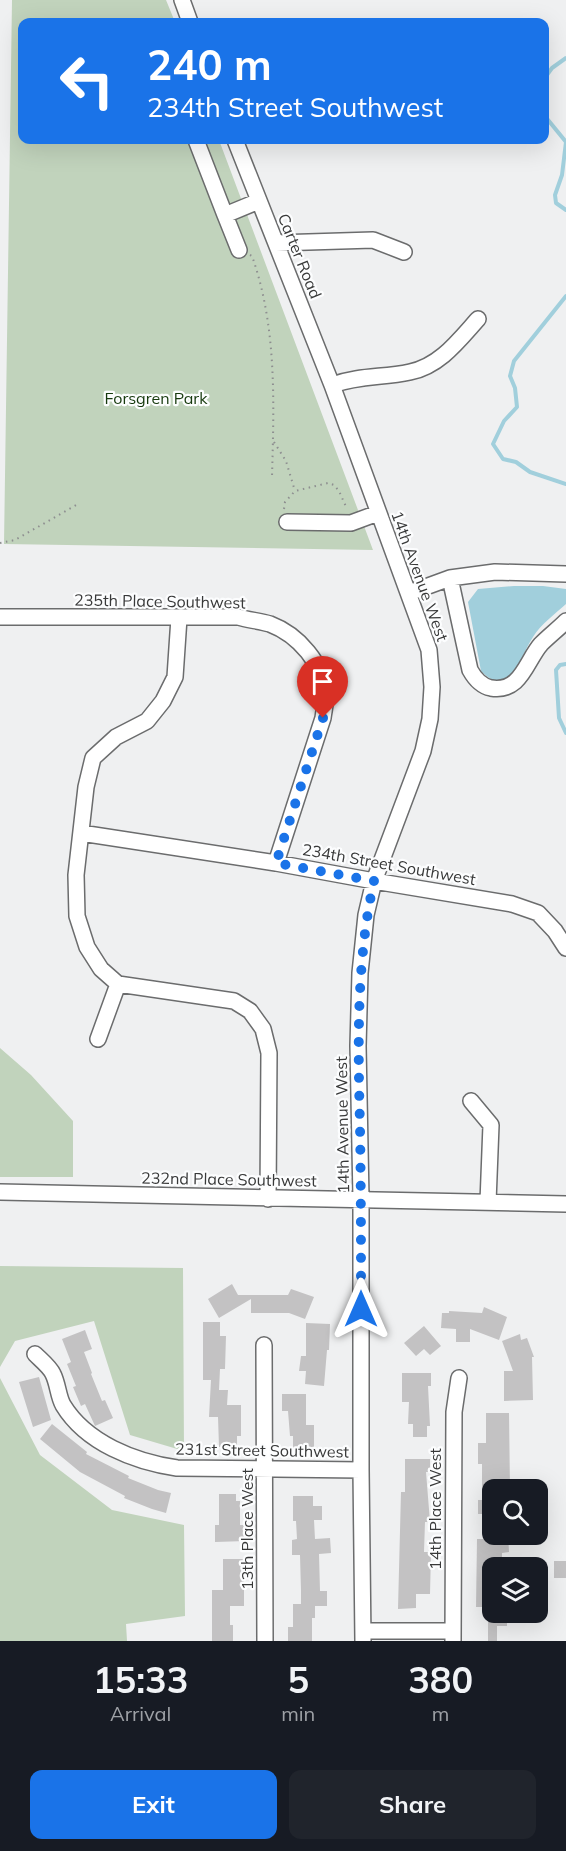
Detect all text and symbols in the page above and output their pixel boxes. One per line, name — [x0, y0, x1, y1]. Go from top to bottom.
text: 240 m — [147, 38, 272, 91]
icon: left — [48, 42, 126, 120]
text: 234th Street Southwest — [147, 90, 443, 124]
street label: Carter Road — [274, 211, 326, 301]
park label: Forsgren Park — [105, 388, 208, 408]
street label: 14th Avenue West — [387, 508, 453, 644]
street label: 235th Place Southwest — [74, 590, 246, 613]
pin — [297, 656, 348, 718]
icon: arrive — [306, 665, 339, 698]
street label: 234th Street Southwest — [301, 839, 478, 889]
street label: 14th Avenue West — [331, 1056, 353, 1194]
street label: 232nd Place Southwest — [141, 1167, 317, 1191]
position arrow — [329, 1277, 393, 1341]
street label: 231st Street Southwest — [175, 1438, 350, 1462]
street label: 14th Place West — [425, 1448, 445, 1570]
street label: 13th Place West — [237, 1468, 257, 1590]
map controls — [482, 1479, 548, 1623]
button: search — [482, 1479, 548, 1545]
button: layers — [482, 1557, 548, 1623]
text: 15:33 — [93, 1657, 188, 1702]
text: 5 — [287, 1657, 309, 1702]
text: 380 — [408, 1657, 473, 1702]
text: Arrival — [110, 1701, 171, 1726]
text: min — [281, 1701, 315, 1726]
text: m — [432, 1701, 449, 1726]
button: Exit — [30, 1770, 277, 1839]
button: Share — [289, 1770, 536, 1839]

